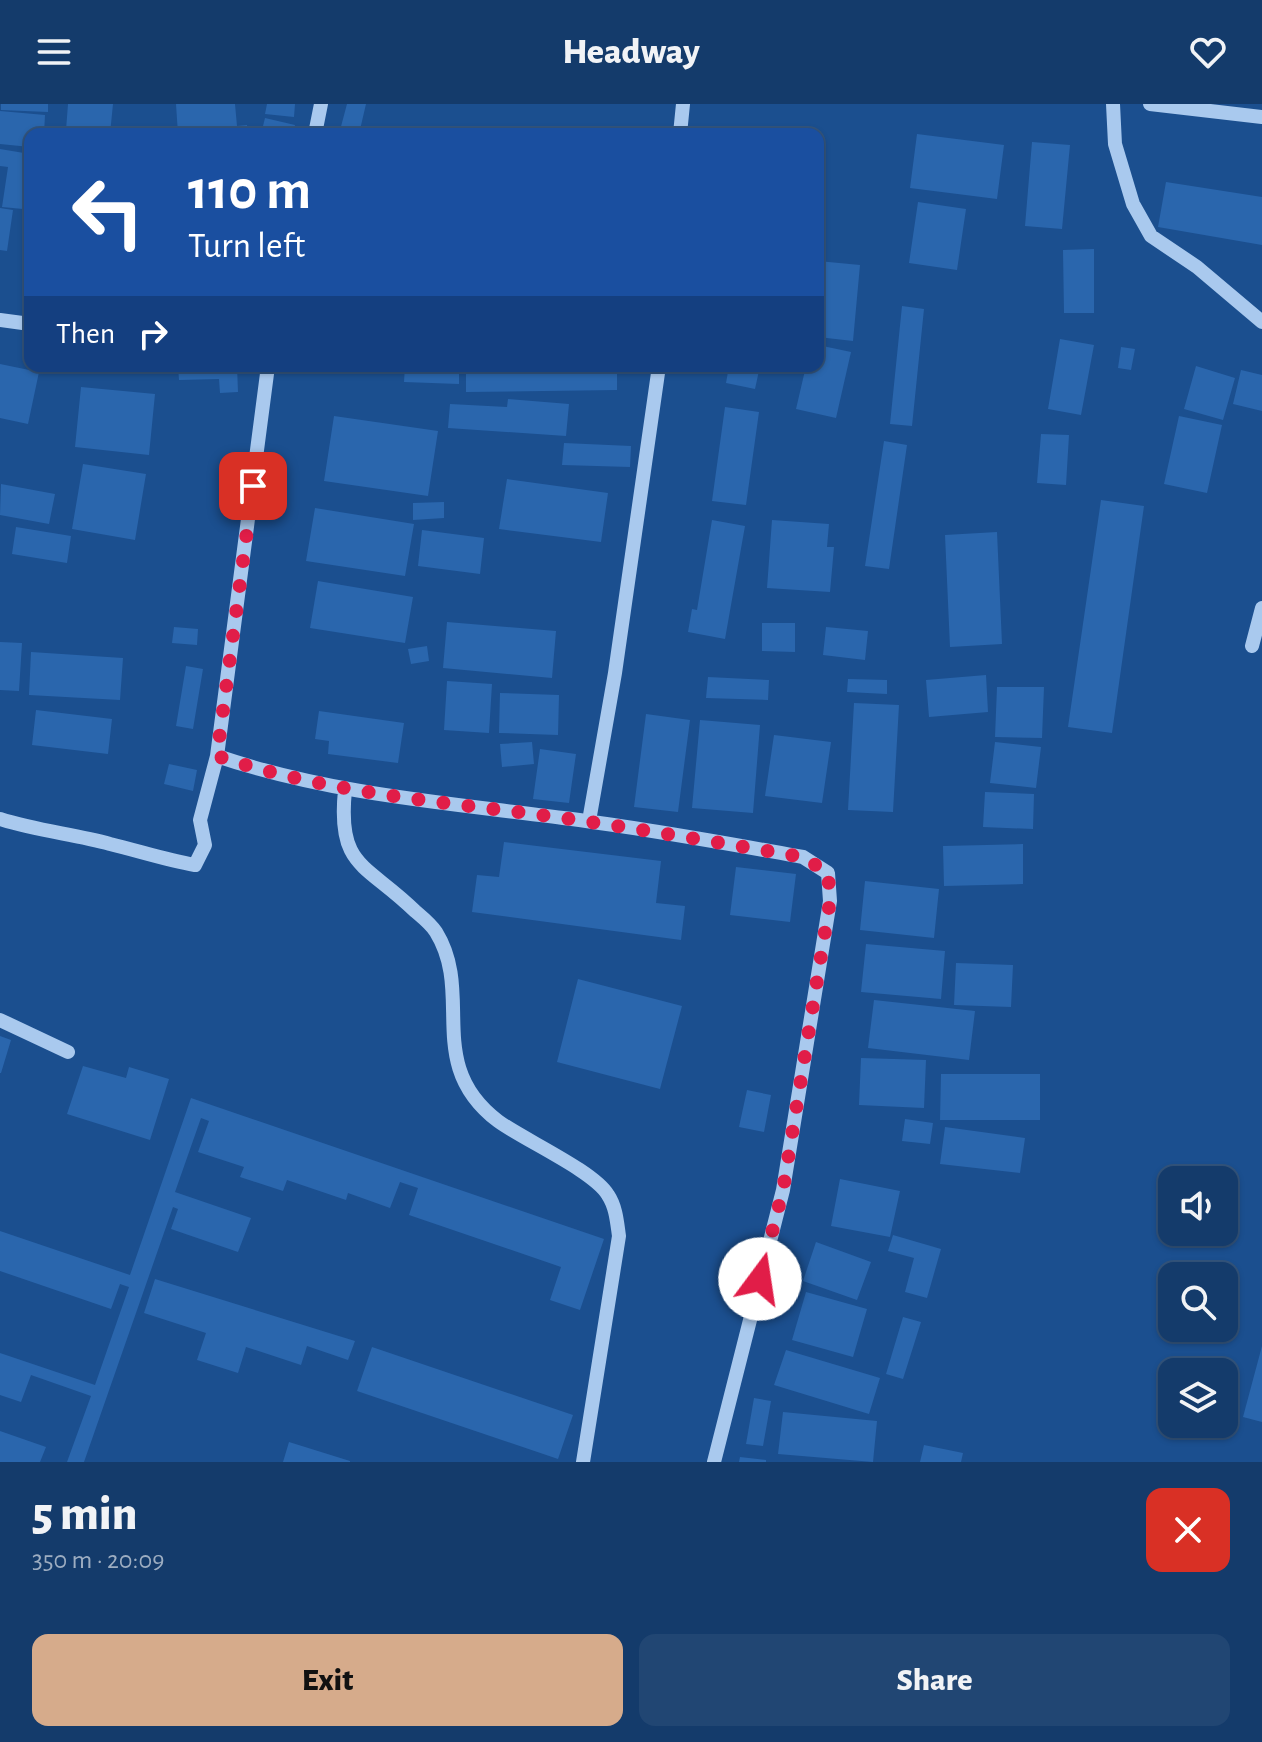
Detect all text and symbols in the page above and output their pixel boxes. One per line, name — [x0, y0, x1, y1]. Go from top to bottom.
icon: menu — [32, 30, 76, 74]
icon: heart — [1186, 30, 1230, 74]
text: Headway — [562, 34, 700, 70]
icon: left — [56, 160, 160, 264]
text: 110 m — [188, 163, 311, 219]
text: Turn left — [188, 228, 305, 264]
icon: right — [131, 312, 175, 356]
text: Then — [56, 319, 115, 349]
pin — [219, 452, 287, 520]
icon: arrive — [231, 464, 275, 508]
map controls — [1158, 1166, 1238, 1438]
button: sound — [1158, 1166, 1238, 1246]
position arrow — [718, 1237, 802, 1321]
button: search — [1158, 1262, 1238, 1342]
button: layers — [1158, 1358, 1238, 1438]
button: close — [1146, 1488, 1230, 1572]
text: 5 min — [32, 1491, 138, 1539]
text: 350 m · 20:09 — [32, 1547, 164, 1573]
button: Exit — [32, 1634, 623, 1726]
button: Share — [639, 1634, 1230, 1726]

